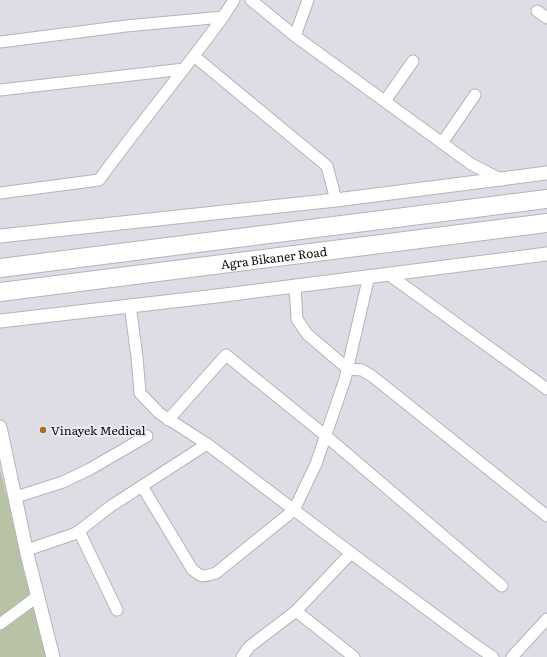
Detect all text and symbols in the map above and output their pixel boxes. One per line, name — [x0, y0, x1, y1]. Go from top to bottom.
street label: Agra Bikaner Road — [220, 242, 329, 273]
place label: Vinayek Medical — [51, 421, 146, 439]
marker: Vinayek Medical — [38, 425, 48, 435]

